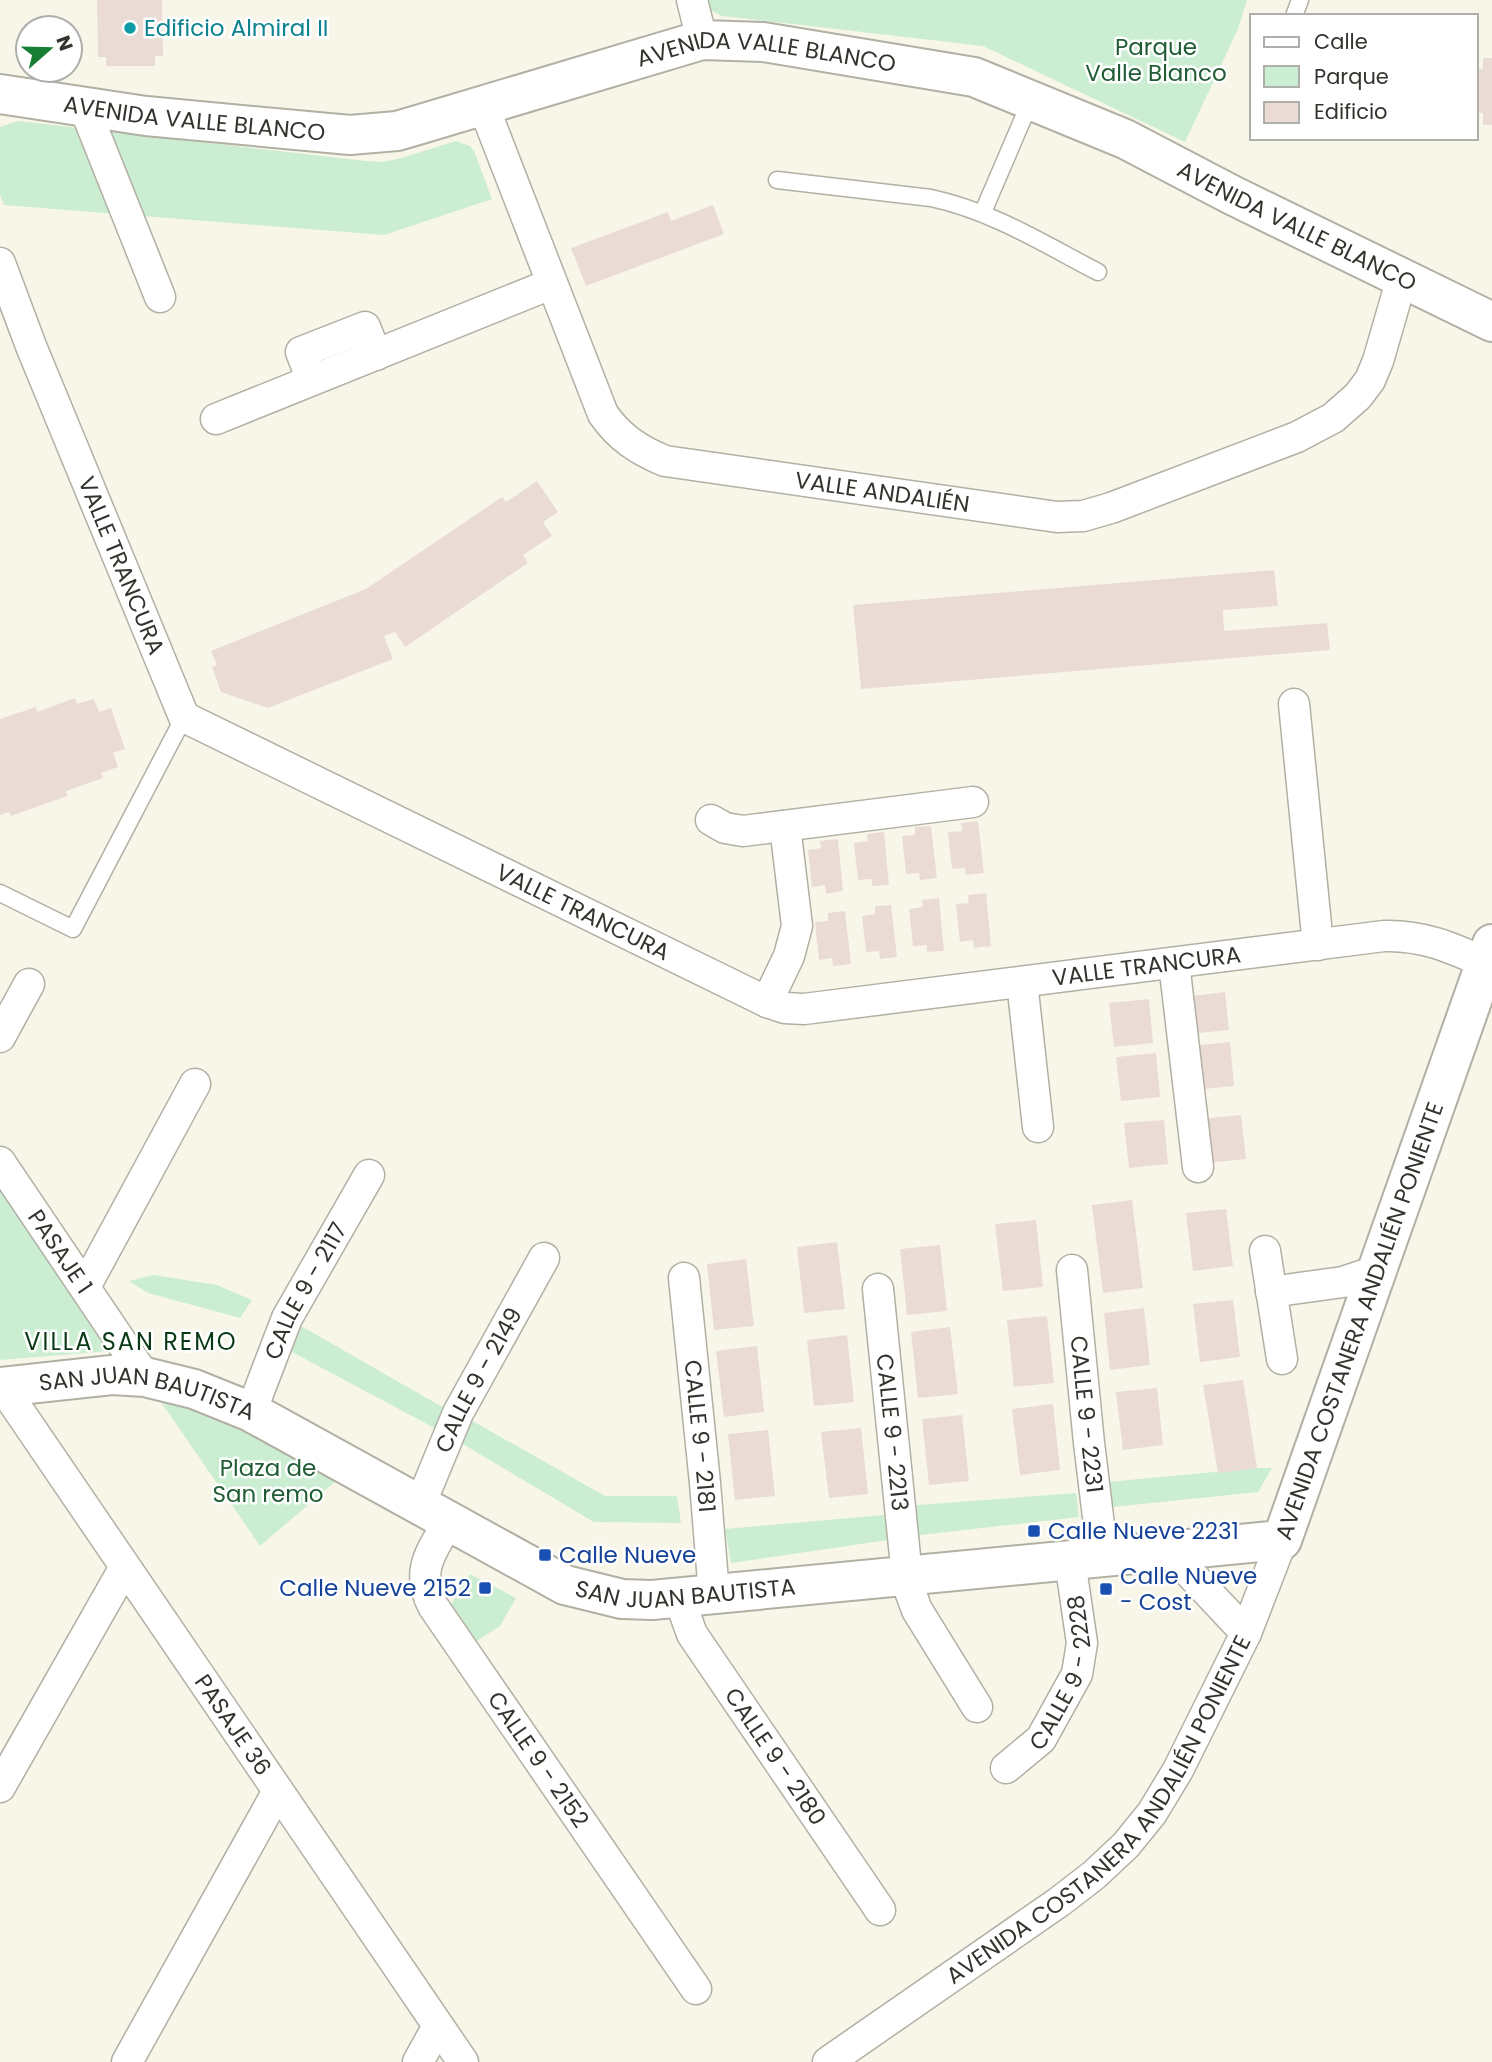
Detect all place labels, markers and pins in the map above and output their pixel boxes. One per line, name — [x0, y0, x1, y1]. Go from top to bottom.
place label: Edificio Almiral II — [144, 12, 328, 44]
marker: Edificio Almiral II — [122, 20, 138, 36]
place label: Calle Nueve 2231 — [1048, 1515, 1239, 1547]
marker: Calle Nueve 2231 — [1026, 1523, 1042, 1539]
place label: Calle Nueve — [559, 1539, 696, 1571]
marker: Calle Nueve — [537, 1547, 553, 1563]
place label: Calle Nueve - Cost — [1120, 1560, 1257, 1618]
place label: Calle Nueve 2152 — [279, 1572, 471, 1604]
marker: Calle Nueve 2152 — [477, 1580, 493, 1596]
marker: Calle Nueve - Cost — [1098, 1581, 1114, 1597]

